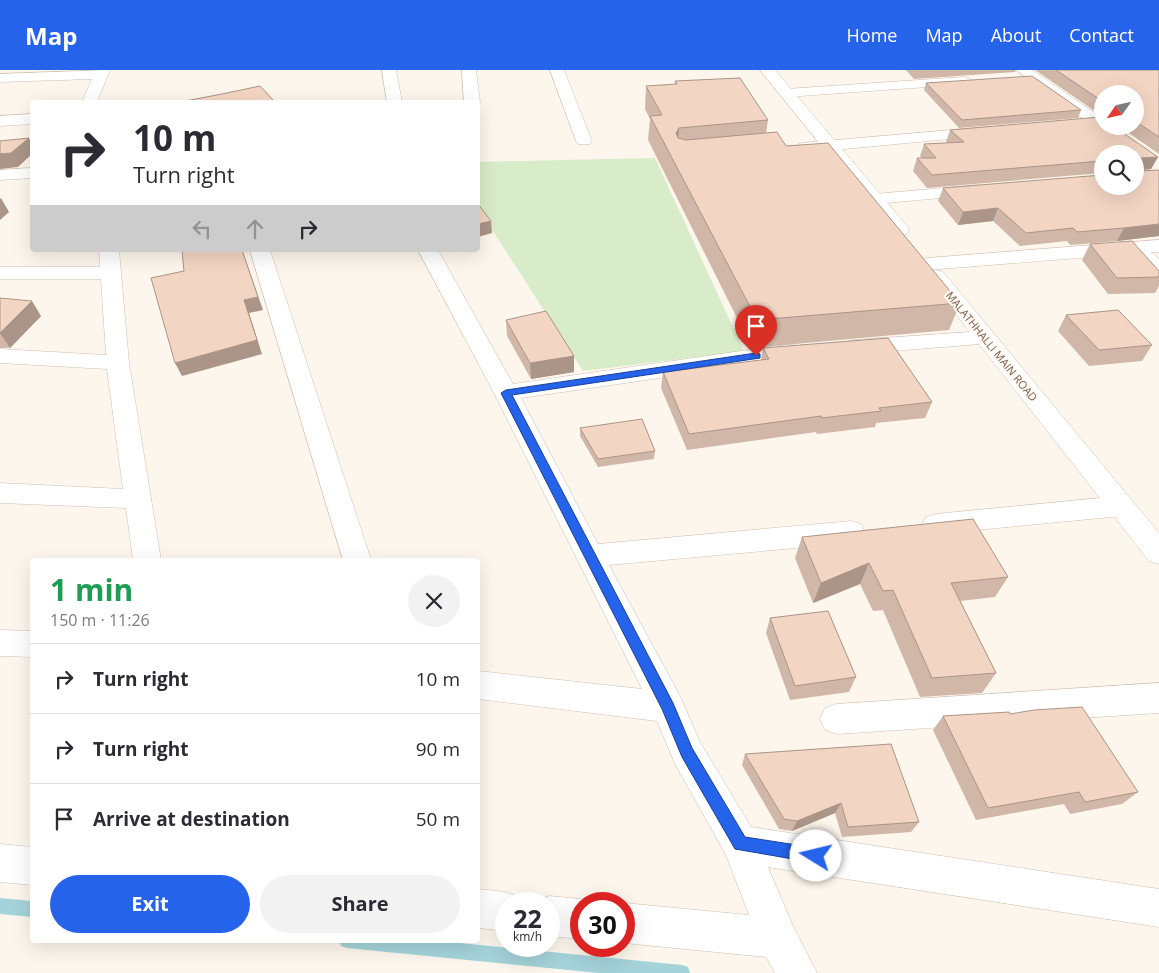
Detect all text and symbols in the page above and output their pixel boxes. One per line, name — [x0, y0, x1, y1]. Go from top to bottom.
text: Map — [25, 19, 77, 52]
text: Home — [847, 23, 897, 47]
text: Map — [925, 23, 963, 47]
text: About — [991, 23, 1041, 47]
text: Contact — [1069, 23, 1134, 47]
north arrow — [1094, 85, 1144, 135]
map controls — [1094, 85, 1144, 195]
text: 10 m — [133, 114, 216, 161]
icon: right — [50, 120, 115, 185]
button: search — [1094, 145, 1144, 195]
text: Turn right — [133, 159, 235, 189]
icon: left — [188, 215, 216, 243]
icon: ahead — [241, 215, 269, 243]
icon: right — [294, 215, 322, 243]
street label: MALATHHALLI MAIN ROAD — [943, 288, 1041, 404]
pin — [735, 305, 777, 356]
icon: arrive — [742, 312, 770, 340]
text: 1 min — [50, 569, 133, 610]
button: close — [408, 575, 460, 627]
text: 150 m · 11:26 — [50, 609, 150, 631]
icon: right — [50, 665, 78, 693]
text: Turn right — [93, 666, 188, 692]
text: 10 m — [416, 666, 460, 692]
icon: right — [50, 735, 78, 763]
text: Turn right — [93, 736, 188, 762]
text: 90 m — [416, 736, 460, 762]
icon: arrive — [50, 805, 78, 833]
text: Arrive at destination — [93, 806, 290, 832]
text: 50 m — [416, 806, 460, 832]
position arrow — [789, 829, 841, 881]
button: Exit — [50, 875, 250, 933]
button: Share — [260, 875, 460, 933]
speed limit sign: 30 — [570, 892, 635, 957]
text: 22 — [513, 901, 542, 935]
text: km/h — [513, 928, 542, 945]

